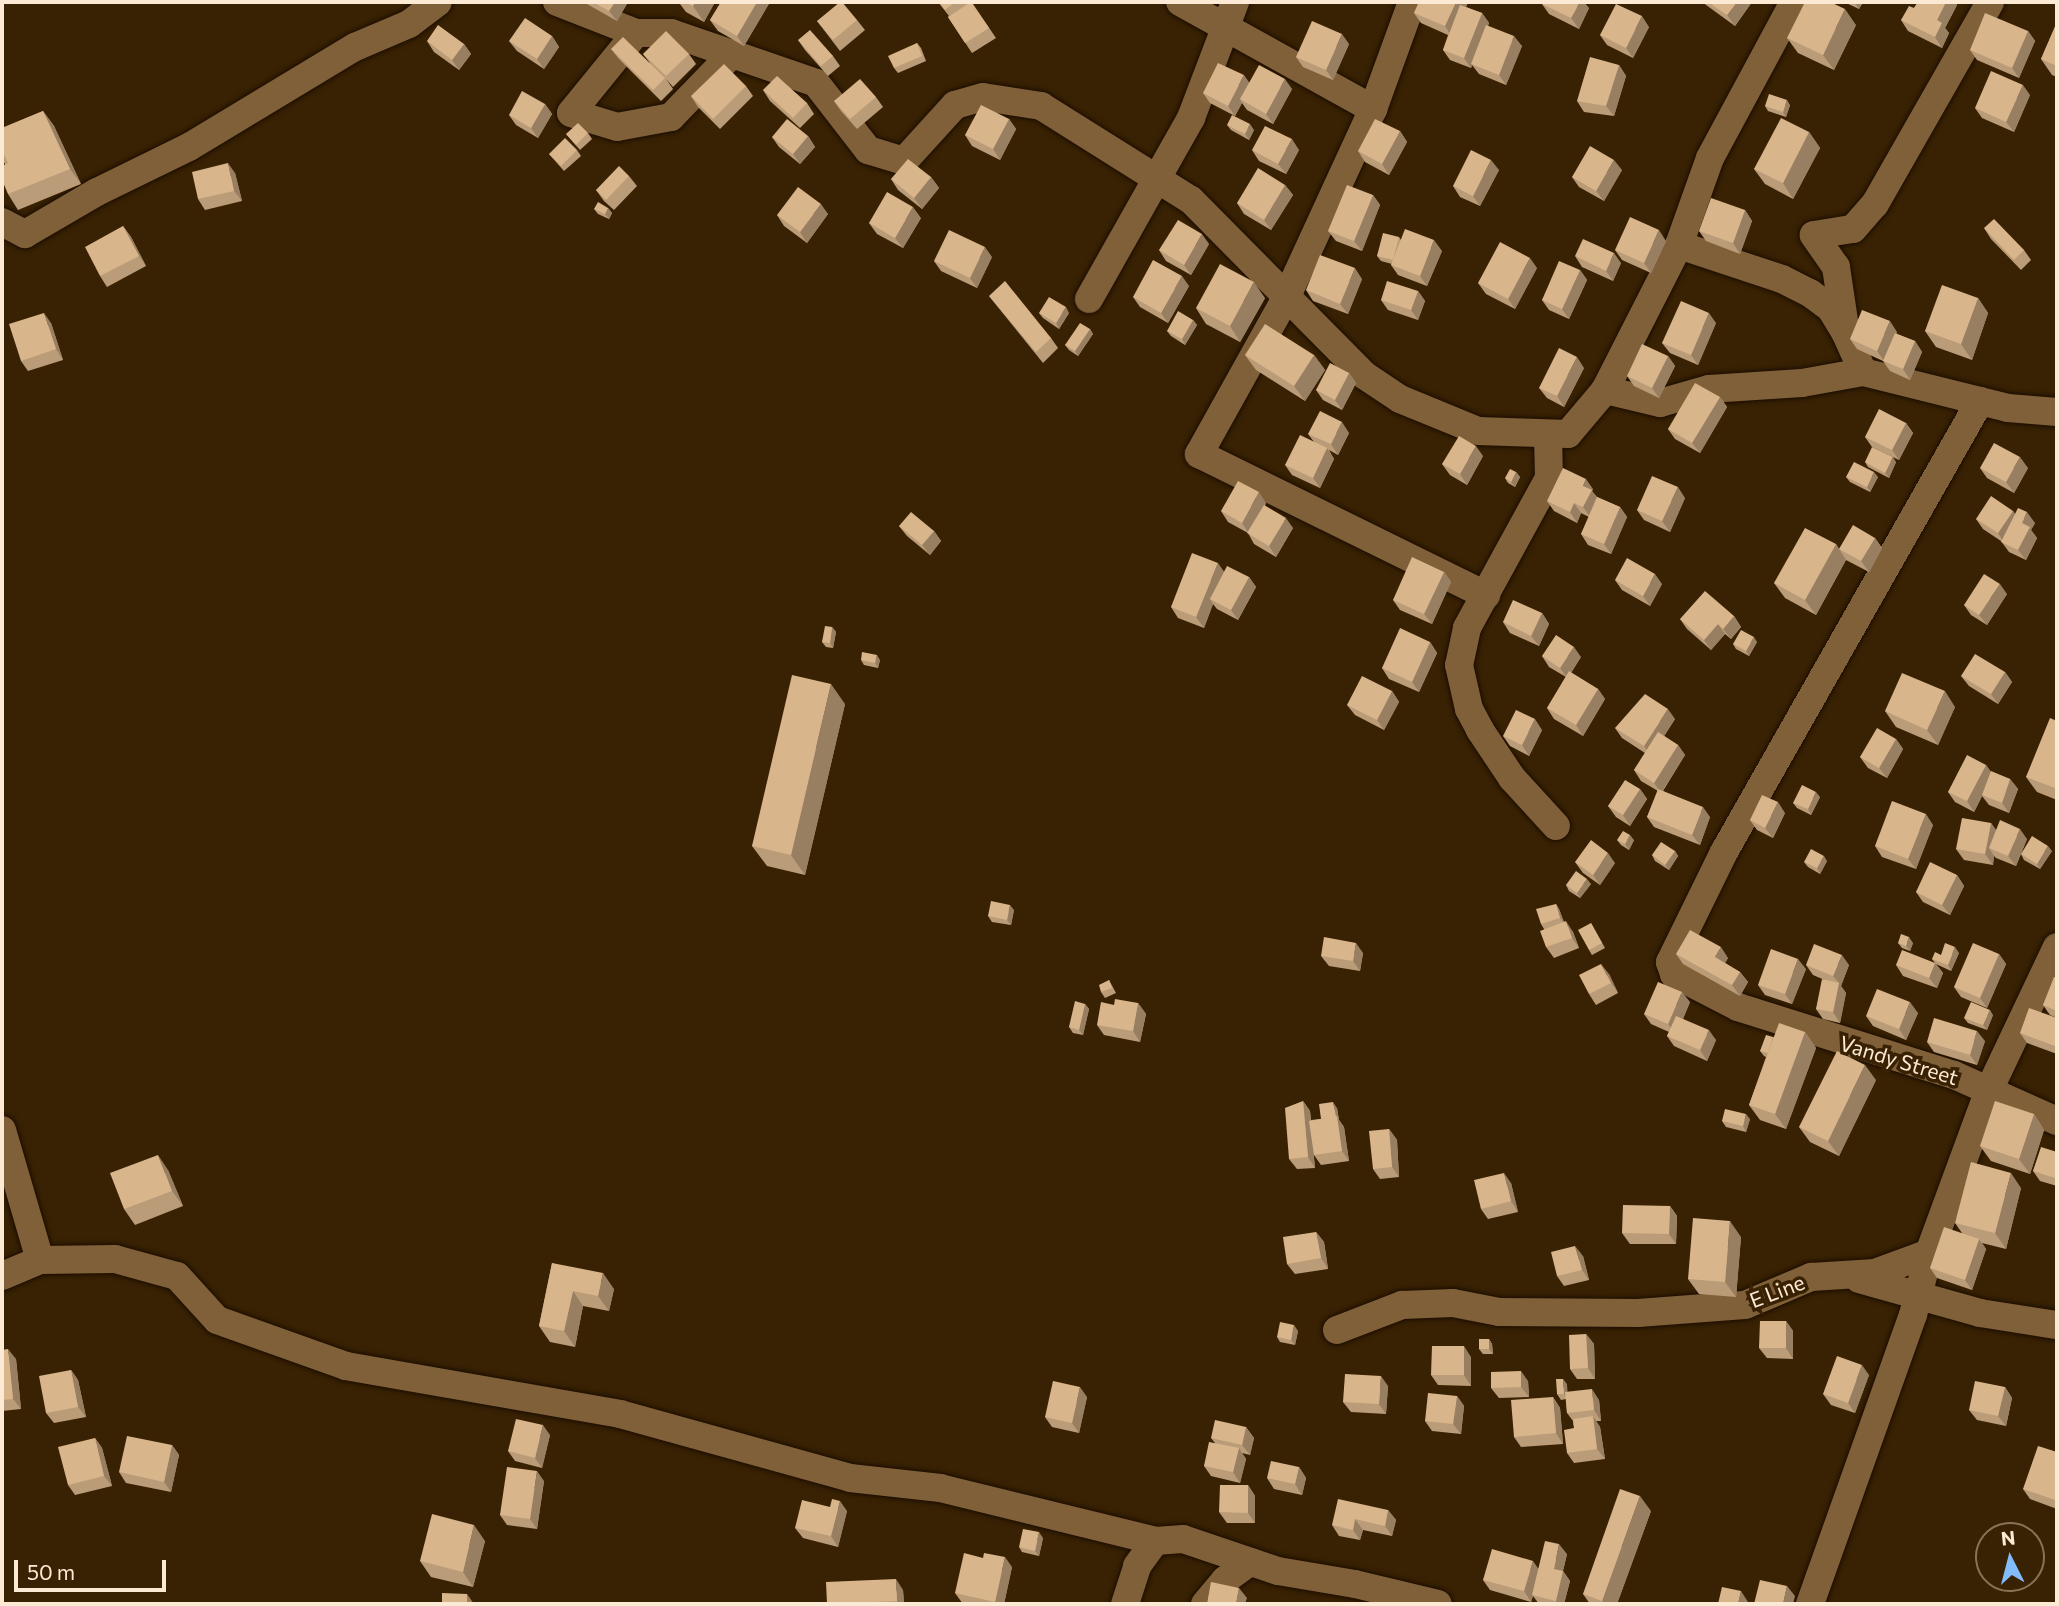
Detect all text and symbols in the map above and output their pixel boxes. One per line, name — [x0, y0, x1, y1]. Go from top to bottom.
street label: Vandy Street — [1837, 1030, 1961, 1090]
street label: E Line — [1746, 1269, 1808, 1313]
north arrow — [1975, 1522, 2045, 1592]
text: N — [2000, 1525, 2016, 1550]
scale bar — [18, 1546, 170, 1590]
text: 50 m — [27, 1559, 75, 1584]

